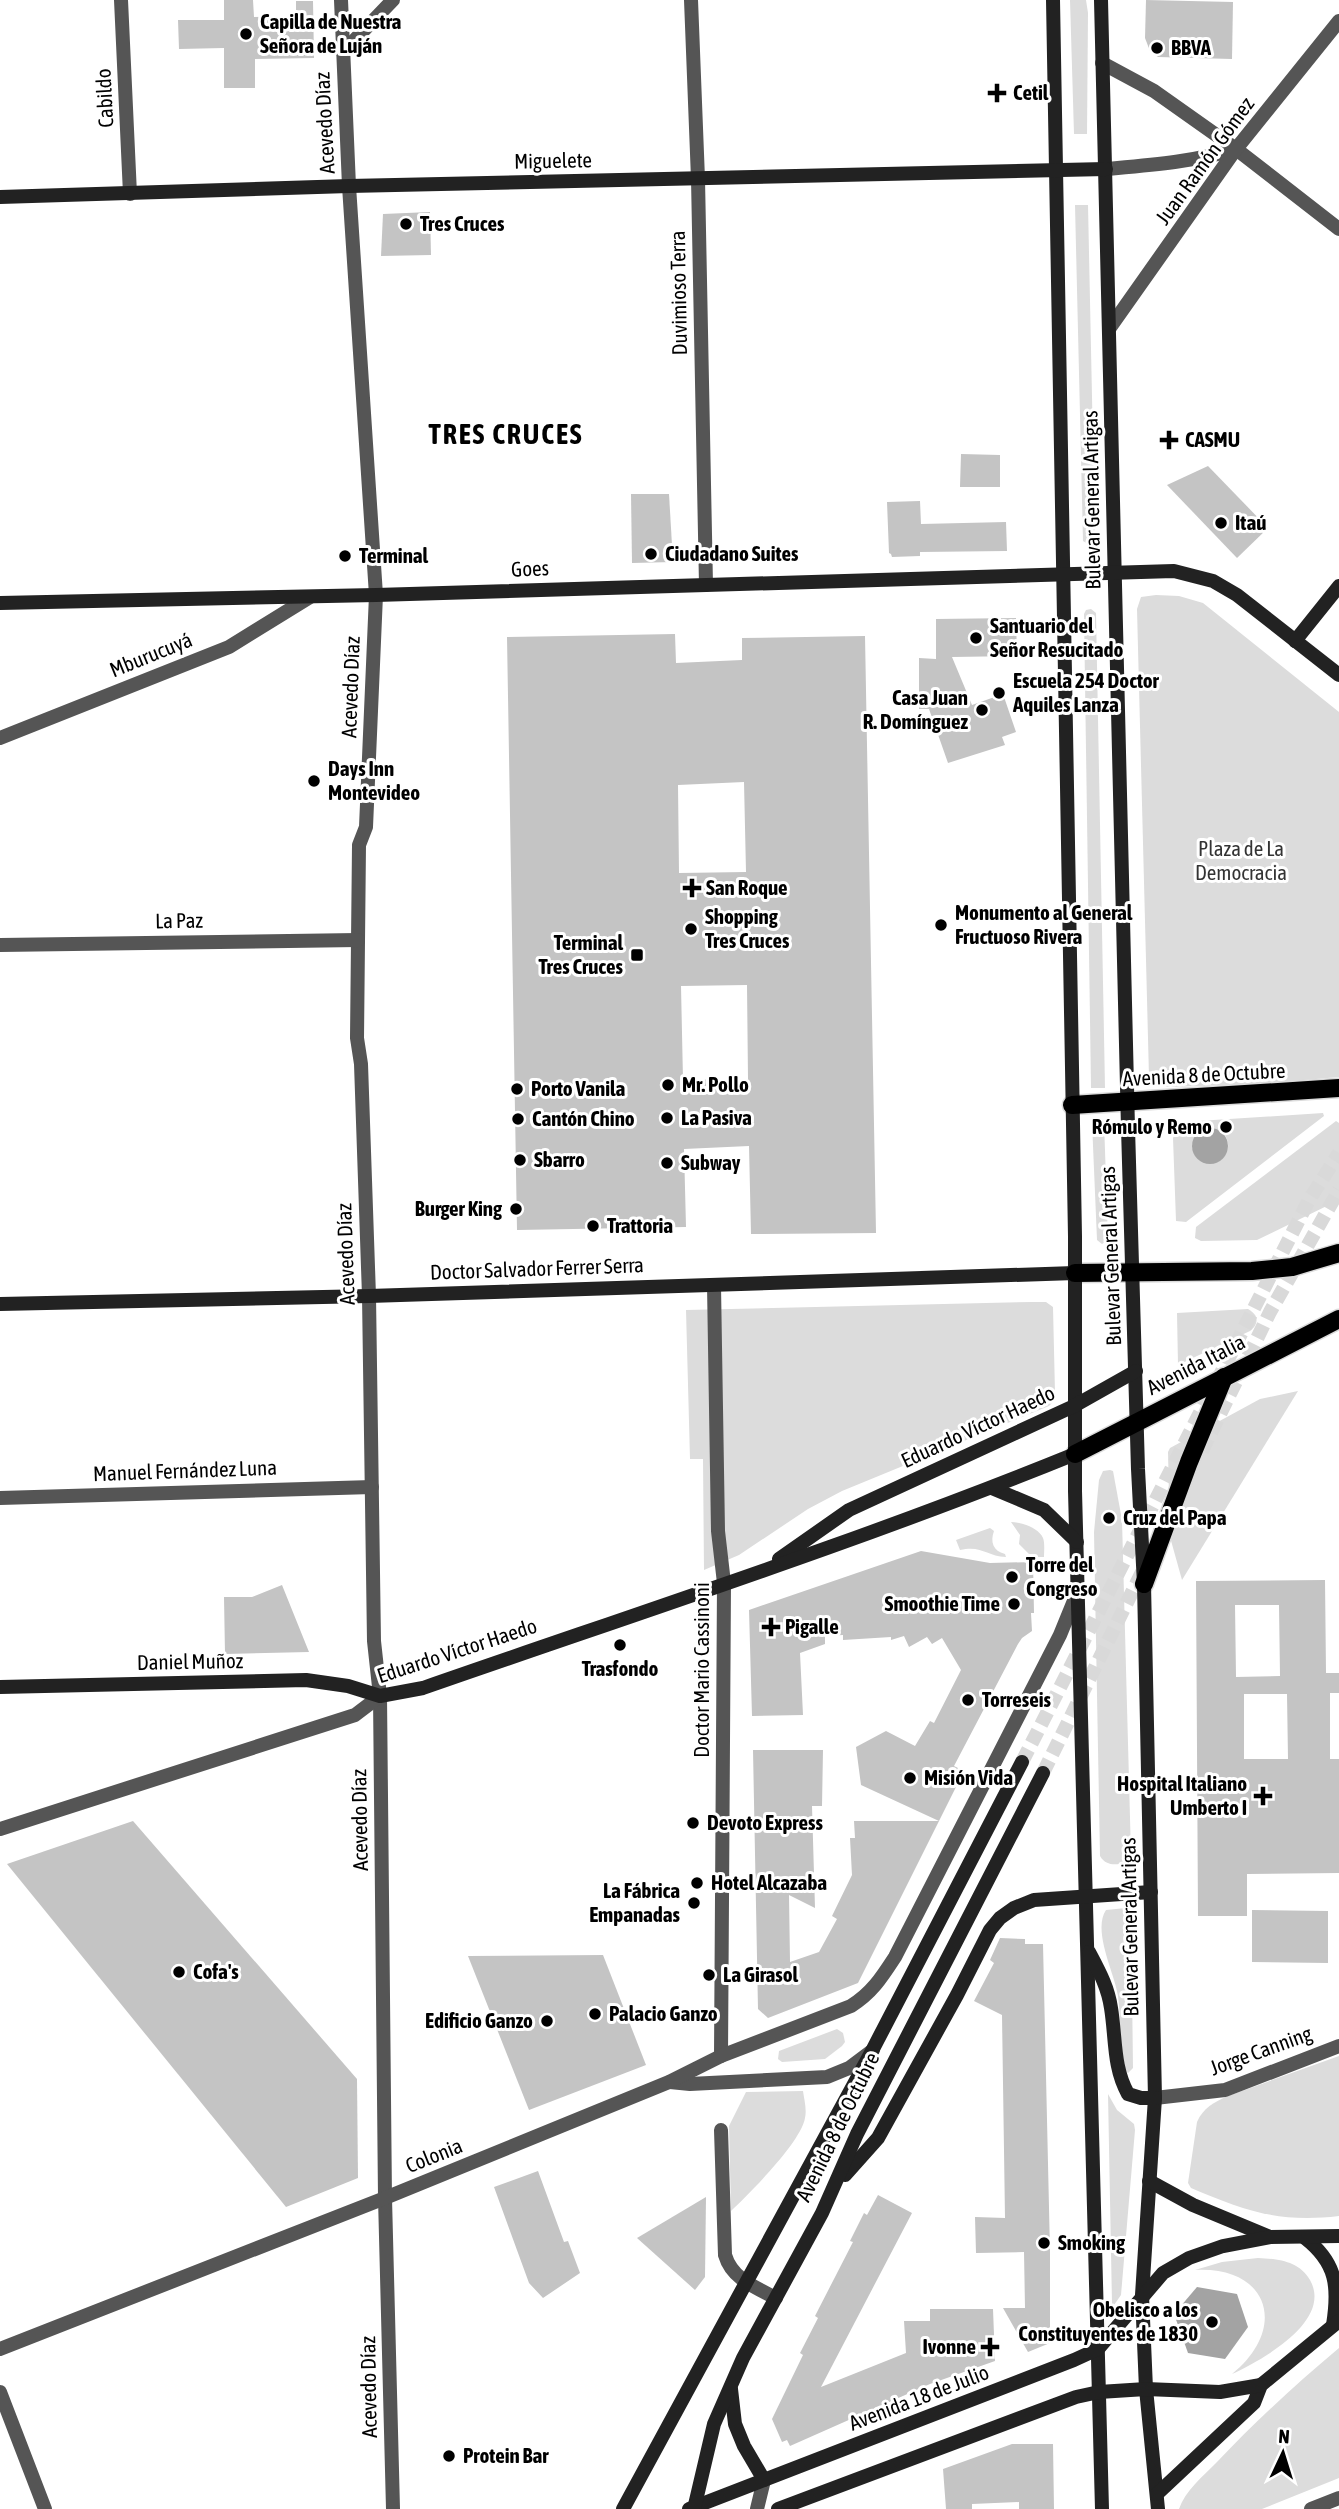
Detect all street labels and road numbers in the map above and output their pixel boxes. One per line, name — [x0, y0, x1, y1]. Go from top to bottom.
street label: Cabildo — [90, 68, 118, 128]
street label: Acevedo Díaz — [309, 71, 339, 175]
street label: Juan Ramón Gómez — [1150, 92, 1259, 229]
street label: Miguelete — [514, 147, 592, 173]
street label: Duvimioso Terra — [665, 231, 691, 356]
street label: Bulevar General Artigas — [1077, 410, 1105, 590]
street label: Goes — [511, 555, 549, 581]
street label: Mburucuyá — [106, 627, 195, 681]
street label: Acevedo Díaz — [336, 635, 364, 738]
street label: La Paz — [155, 908, 204, 932]
street label: Avenida 8 de Octubre — [1122, 1058, 1286, 1090]
street label: Bulevar General Artigas — [1095, 1166, 1125, 1346]
street label: Acevedo Díaz — [331, 1202, 359, 1305]
street label: Doctor Salvador Ferrer Serra — [430, 1252, 644, 1284]
street label: Avenida Italia — [1142, 1329, 1249, 1399]
street label: Eduardo Víctor Haedo — [897, 1380, 1058, 1472]
street label: Manuel Fernández Luna — [93, 1455, 277, 1485]
street label: Doctor Mario Cassinoni — [689, 1582, 713, 1758]
street label: Eduardo Víctor Haedo — [374, 1613, 540, 1687]
street label: Daniel Muñoz — [137, 1648, 244, 1674]
street label: Acevedo Díaz — [346, 1768, 372, 1871]
street label: Bulevar General Artigas — [1115, 1837, 1143, 2017]
street label: Jorge Canning — [1206, 2021, 1315, 2080]
street label: Avenida 8 de Octubre — [791, 2048, 884, 2205]
street label: Colonia — [402, 2133, 466, 2177]
street label: Acevedo Díaz — [355, 2335, 381, 2438]
street label: Avenida 18 de Julio — [845, 2359, 992, 2435]

